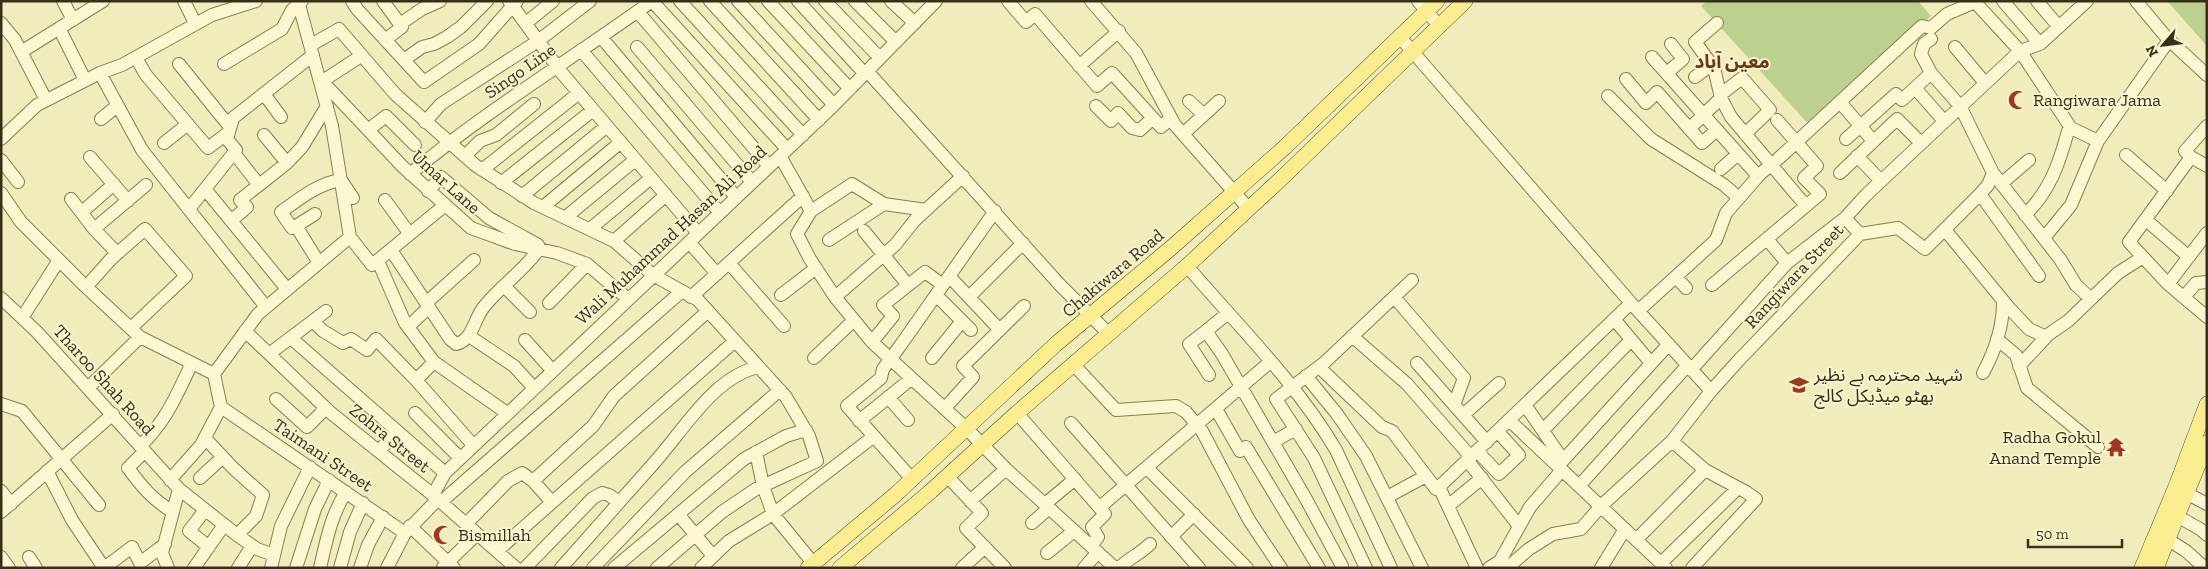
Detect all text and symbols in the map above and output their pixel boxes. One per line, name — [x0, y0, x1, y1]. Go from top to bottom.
north arrow — [2138, 20, 2188, 70]
street label: Singo Line — [480, 39, 560, 103]
text: N — [2142, 42, 2162, 60]
district label: معین آباد — [1694, 50, 1770, 73]
mosque icon: Rangiwara Jama — [2007, 89, 2029, 111]
place label: Rangiwara Jama — [2033, 89, 2161, 111]
street label: Wali Muhammad Hasan Ali Road — [571, 140, 771, 330]
street label: Umar Lane — [407, 145, 485, 219]
street label: Rangiwara Street — [1740, 219, 1848, 333]
street label: Chakiwara Road — [1058, 224, 1168, 322]
street label: Tharoo Shah Road — [49, 320, 159, 440]
place label: شہید محترمہ بے نظیر بھٹو میڈیکل کالج — [1813, 364, 1963, 409]
school or university icon: شہید محترمہ بے نظیر بھٹو میڈیکل کالج — [1788, 374, 1810, 396]
street label: Zohra Street — [345, 399, 435, 477]
street label: Taimani Street — [269, 414, 377, 497]
place label: Radha Gokul Anand Temple — [1989, 426, 2101, 469]
temple icon: Radha Gokul Anand Temple — [2105, 436, 2127, 458]
scale bar — [2028, 516, 2122, 548]
mosque icon: Bismillah — [432, 524, 454, 546]
place label: Bismillah — [458, 524, 531, 546]
text: 50 m — [2036, 525, 2069, 543]

